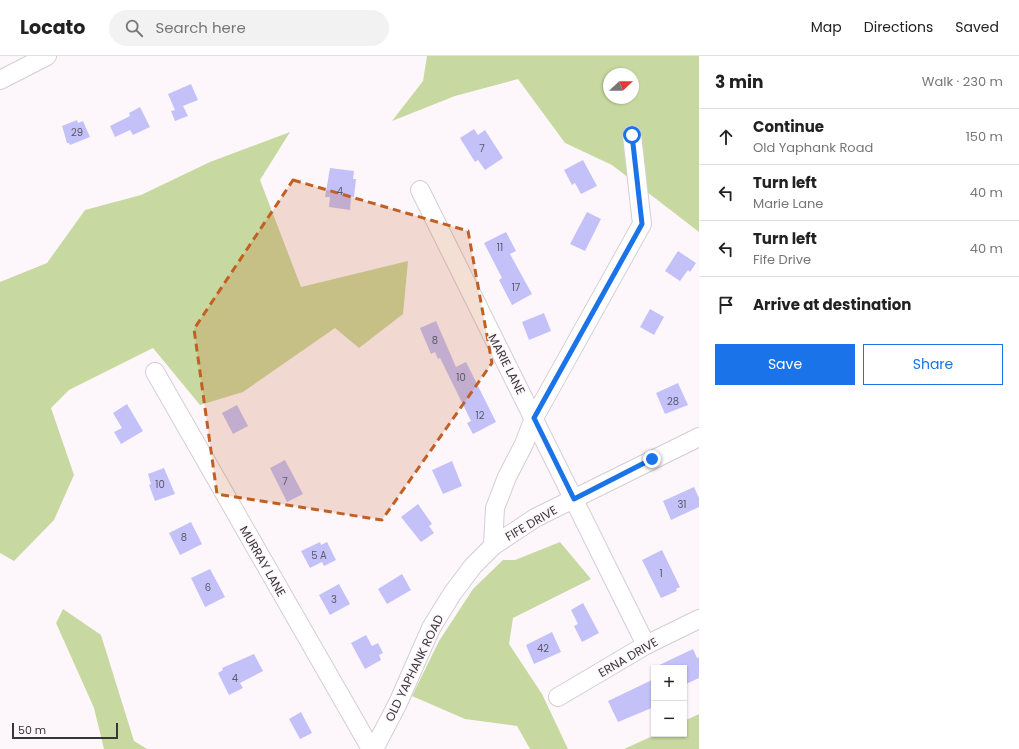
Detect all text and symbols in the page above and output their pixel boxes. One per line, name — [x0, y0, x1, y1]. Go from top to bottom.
search box — [109, 10, 389, 46]
text: Locato — [20, 14, 85, 41]
icon: search — [123, 17, 145, 39]
text: Search here — [155, 17, 246, 38]
text: Map — [811, 17, 842, 37]
text: Directions — [864, 17, 933, 37]
text: Saved — [955, 17, 999, 37]
north arrow — [603, 68, 639, 104]
text: 3 min — [715, 70, 763, 94]
text: Walk · 230 m — [922, 72, 1003, 91]
text: Continue — [753, 116, 824, 137]
house number: 29 — [71, 125, 83, 140]
route start — [623, 126, 641, 144]
icon: ahead — [715, 126, 737, 148]
text: 150 m — [966, 127, 1003, 146]
text: Old Yaphank Road — [753, 138, 873, 157]
house number: 7 — [479, 141, 485, 156]
text: Turn left — [753, 172, 817, 193]
icon: left — [715, 182, 737, 204]
text: 40 m — [970, 183, 1003, 202]
house number: 4 — [337, 184, 343, 199]
text: Marie Lane — [753, 194, 823, 213]
text: Turn left — [753, 228, 817, 249]
icon: left — [715, 238, 737, 260]
text: 40 m — [970, 239, 1003, 258]
house number: 11 — [497, 240, 503, 255]
text: Fife Drive — [753, 250, 811, 269]
house number: 17 — [512, 280, 521, 295]
icon: arrive — [715, 294, 737, 316]
text: Arrive at destination — [753, 294, 911, 315]
street label: MARIE LANE — [484, 331, 530, 397]
house number: 8 — [432, 333, 438, 348]
button: Save — [715, 344, 855, 385]
button: Share — [863, 344, 1003, 385]
house number: 10 — [456, 370, 466, 385]
house number: 28 — [667, 394, 679, 409]
house number: 12 — [476, 408, 485, 423]
route end — [643, 450, 661, 468]
house number: 7 — [282, 474, 288, 489]
house number: 10 — [155, 477, 165, 492]
house number: 31 — [677, 497, 687, 512]
street label: FIFE DRIVE — [502, 501, 560, 545]
street label: MURRAY LANE — [236, 522, 290, 600]
house number: 8 — [181, 530, 187, 545]
house number: 5 A — [311, 548, 327, 563]
house number: 1 — [659, 566, 663, 581]
house number: 6 — [205, 580, 211, 595]
house number: 3 — [331, 592, 337, 607]
street label: OLD YAPHANK ROAD — [381, 612, 447, 724]
street label: ERNA DRIVE — [595, 633, 661, 681]
house number: 42 — [537, 641, 549, 656]
map controls — [651, 665, 687, 737]
button: + — [651, 665, 687, 701]
house number: 4 — [232, 671, 238, 686]
button: − — [651, 701, 687, 737]
scale bar — [12, 721, 118, 740]
text: 50 m — [18, 722, 46, 738]

